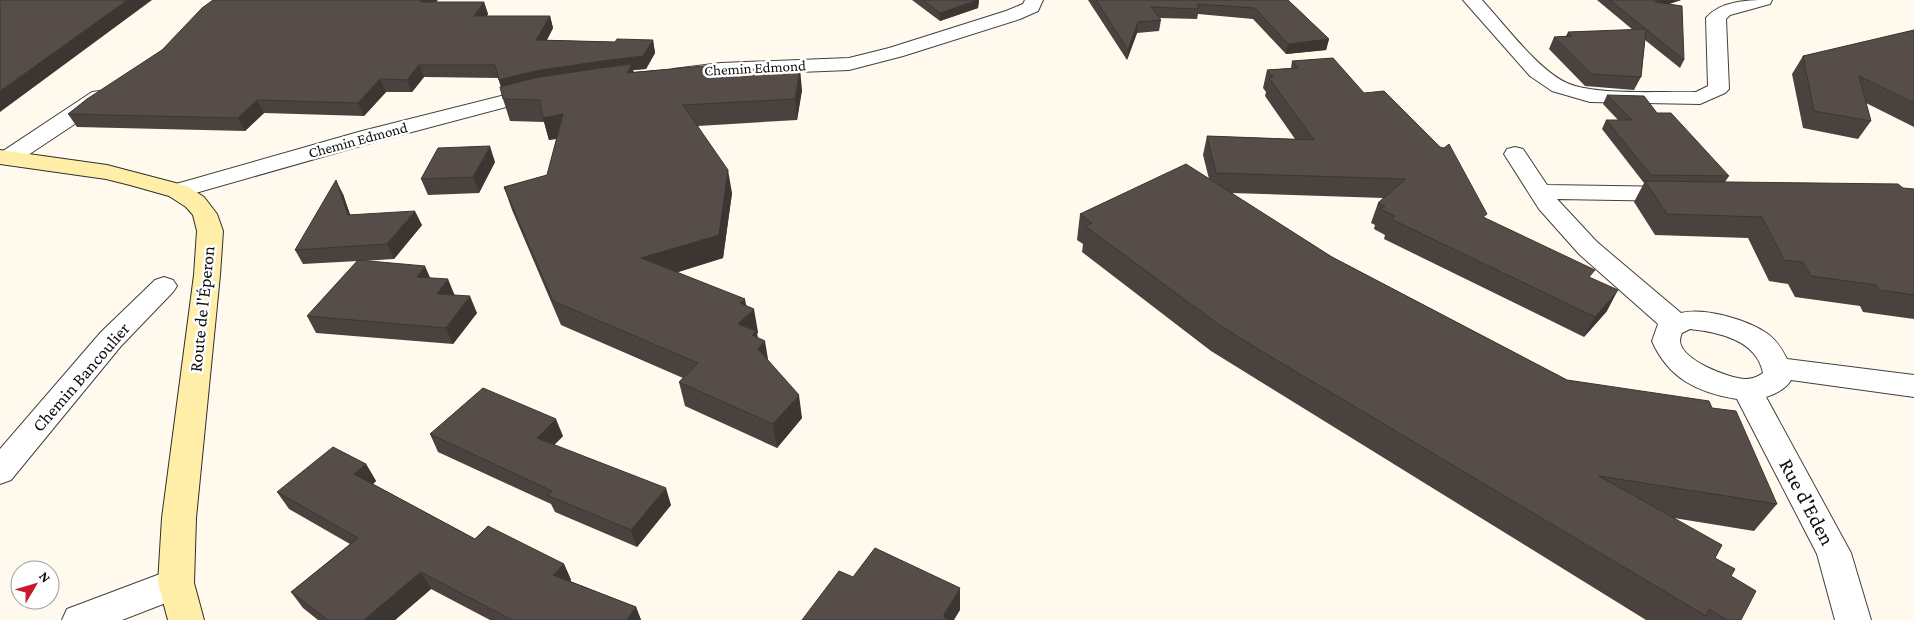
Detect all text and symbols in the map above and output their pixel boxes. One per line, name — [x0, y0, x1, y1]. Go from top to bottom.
street label: Chemin Edmond — [704, 57, 806, 79]
street label: Chemin Edmond — [307, 119, 409, 161]
street label: Route de l'Éperon — [185, 245, 219, 373]
street label: Chemin Bancoulier — [28, 318, 134, 436]
street label: Rue d'Eden — [1774, 455, 1840, 549]
north arrow — [10, 560, 60, 610]
text: N — [36, 568, 55, 586]

